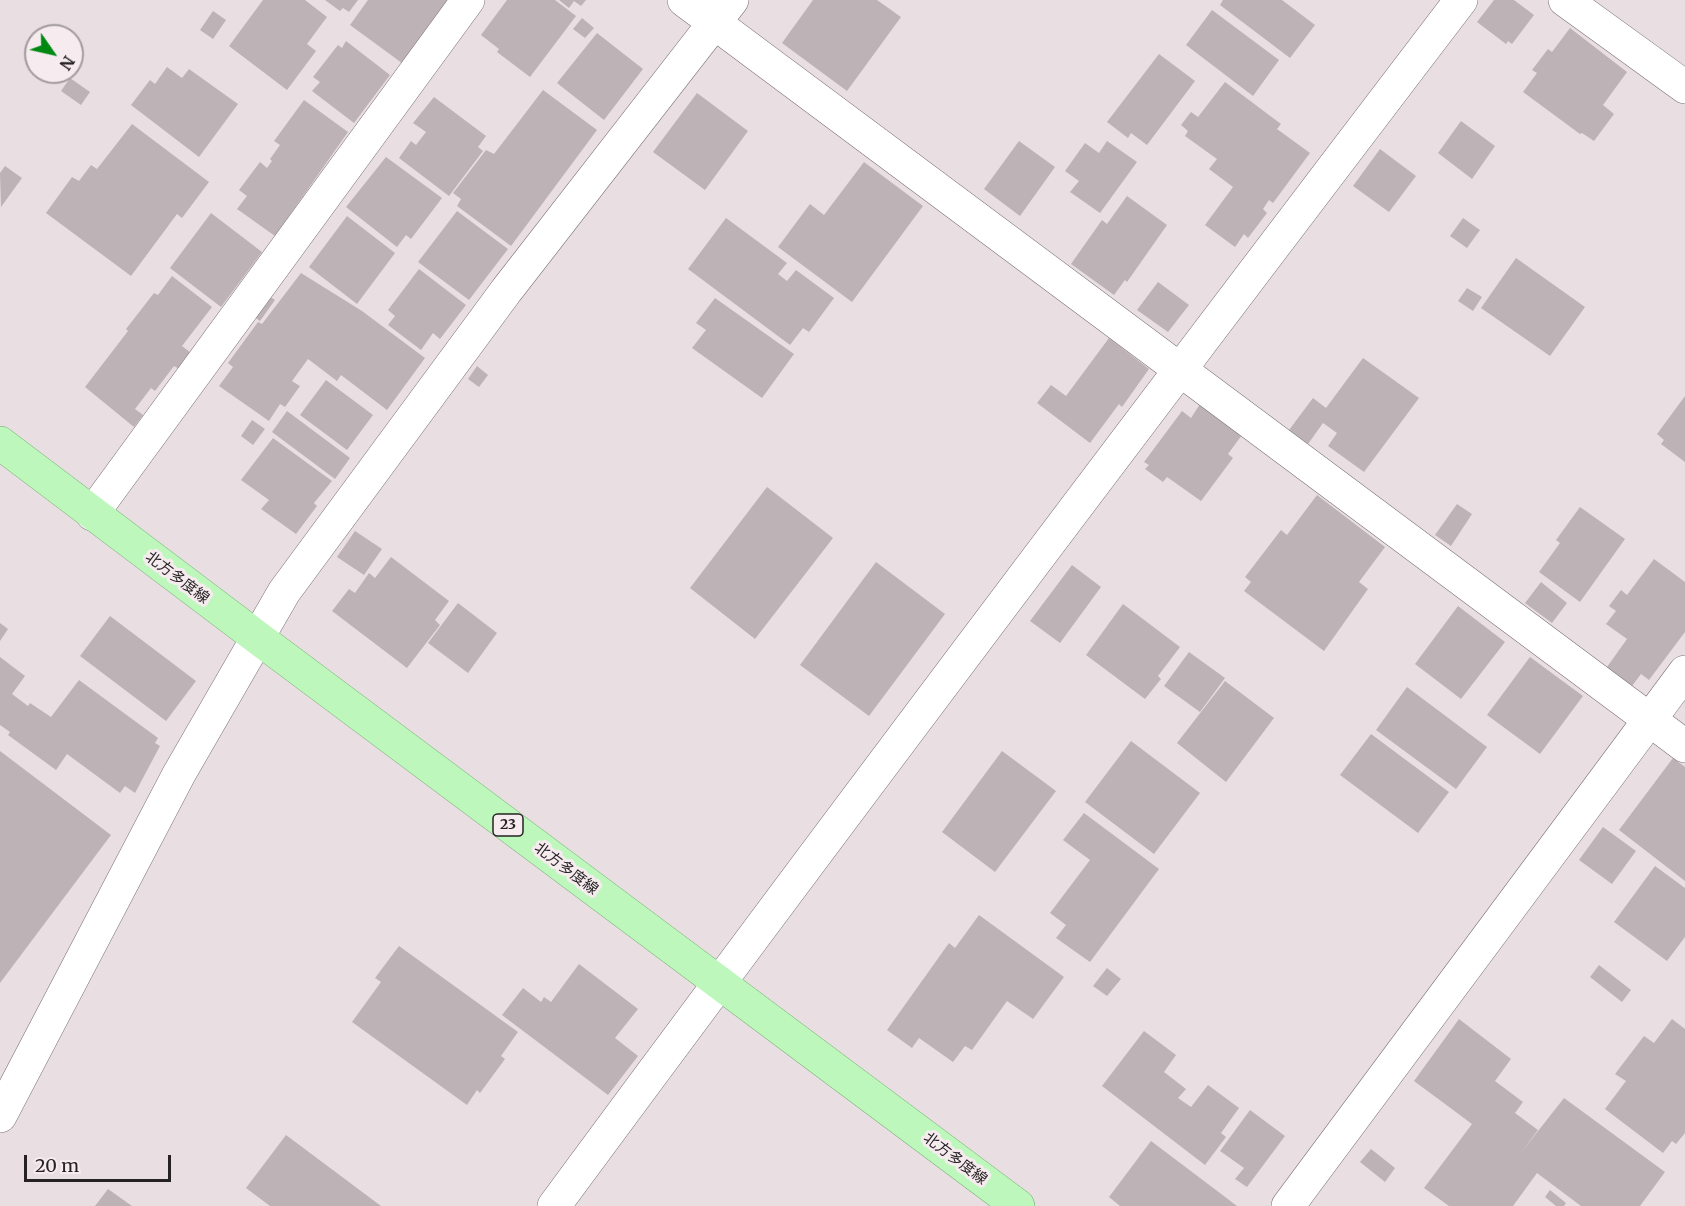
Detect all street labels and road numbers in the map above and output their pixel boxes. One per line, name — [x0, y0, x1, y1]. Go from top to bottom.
street label: 北方多度線 — [142, 548, 212, 608]
road number: 23 — [493, 814, 523, 836]
street label: 北方多度線 — [531, 839, 601, 899]
street label: 北方多度線 — [920, 1129, 990, 1189]

